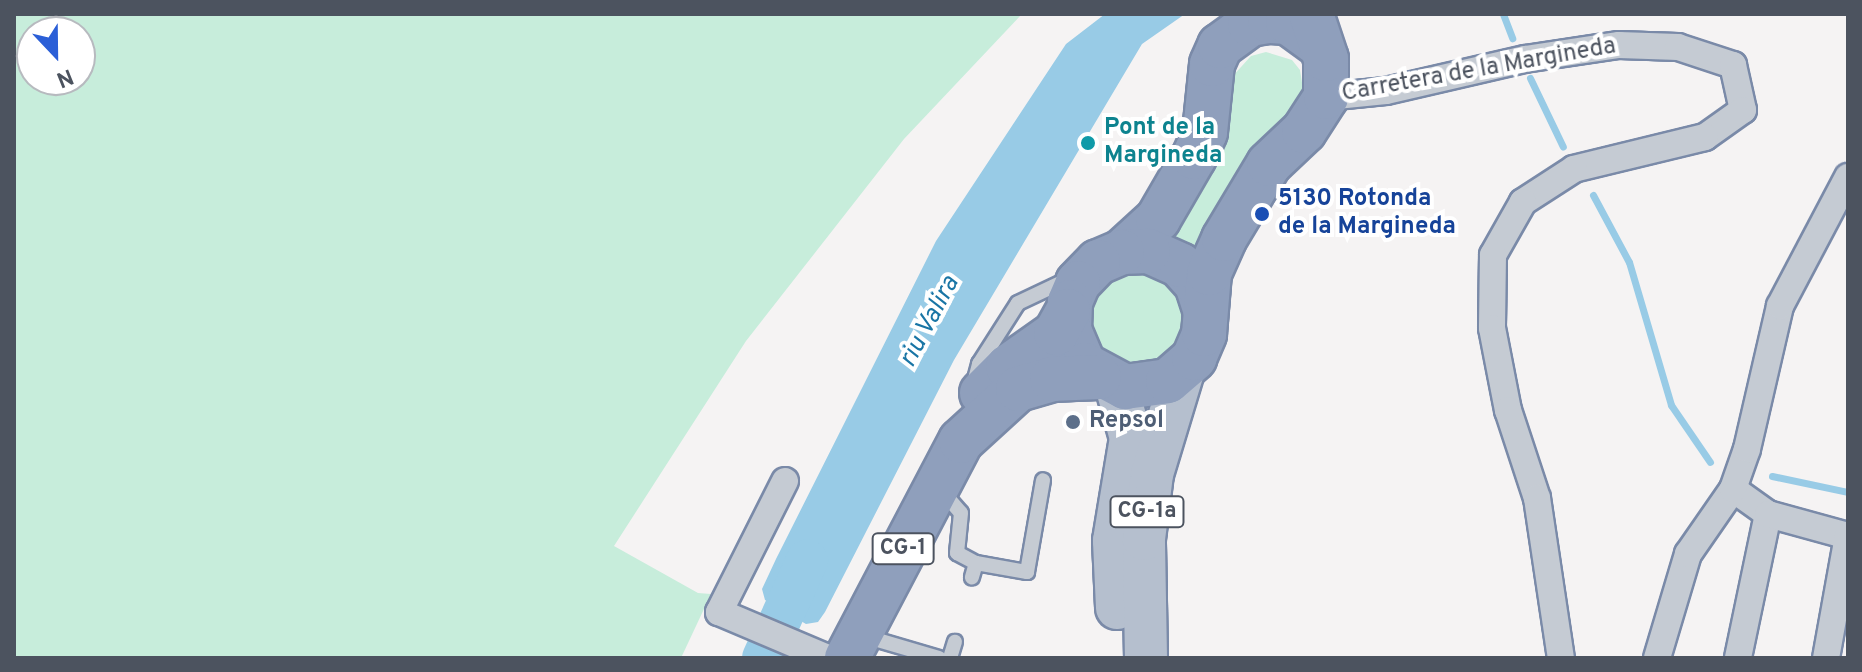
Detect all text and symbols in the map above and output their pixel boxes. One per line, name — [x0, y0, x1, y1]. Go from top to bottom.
north arrow — [16, 16, 96, 96]
street label: Carretera de la Margineda — [1340, 33, 1618, 109]
text: N — [52, 61, 77, 92]
place label: Pont de la Margineda — [1104, 115, 1222, 171]
marker: Pont de la Margineda — [1079, 134, 1097, 152]
place label: 5130 Rotonda de la Margineda — [1278, 186, 1456, 242]
marker: 5130 Rotonda de la Margineda — [1253, 205, 1271, 223]
water label: riu Valira — [893, 271, 967, 373]
place label: Repsol — [1089, 408, 1164, 436]
marker: Repsol — [1064, 413, 1082, 431]
road number: CG-1a — [1109, 494, 1185, 530]
road number: CG-1 — [871, 531, 935, 567]

